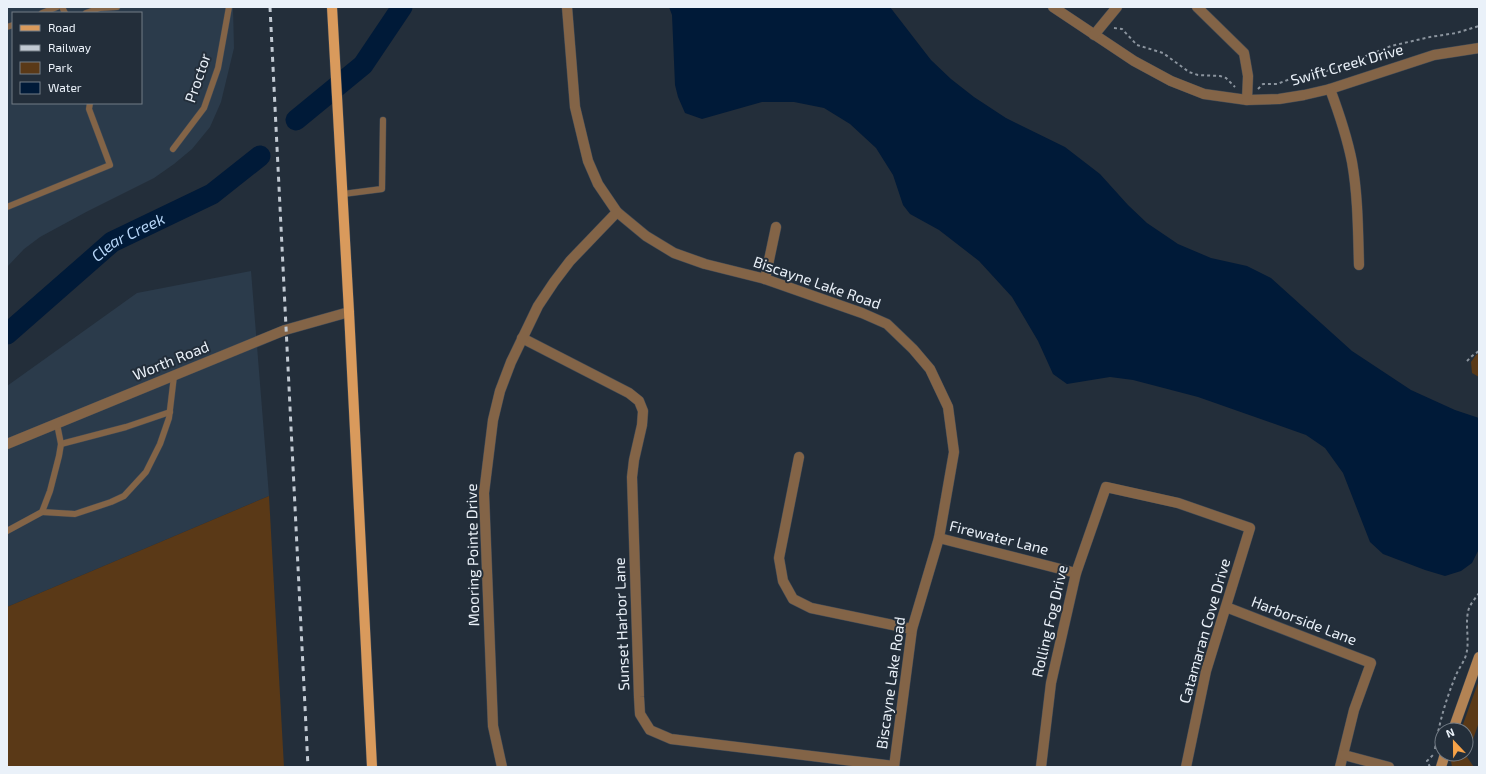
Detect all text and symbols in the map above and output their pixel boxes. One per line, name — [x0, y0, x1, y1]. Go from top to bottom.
legend — [12, 12, 142, 104]
text: Road — [48, 20, 76, 34]
street label: Swift Creek Drive — [1288, 39, 1405, 89]
text: Railway — [48, 40, 92, 54]
street label: Proctor — [180, 51, 214, 105]
text: Park — [48, 60, 73, 74]
text: Water — [48, 80, 82, 94]
water label: Clear Creek — [87, 208, 168, 265]
street label: Biscayne Lake Road — [751, 252, 883, 312]
street label: Worth Road — [130, 337, 211, 384]
street label: Mooring Pointe Drive — [462, 483, 482, 627]
street label: Firewater Lane — [948, 516, 1051, 558]
street label: Catamaran Cove Drive — [1175, 556, 1233, 705]
street label: Sunset Harbor Lane — [610, 557, 632, 691]
street label: Rolling Fog Drive — [1027, 563, 1071, 679]
street label: Harborside Lane — [1249, 592, 1360, 648]
street label: Biscayne Lake Road — [872, 615, 908, 750]
north arrow — [1434, 722, 1474, 762]
text: N — [1444, 725, 1456, 740]

